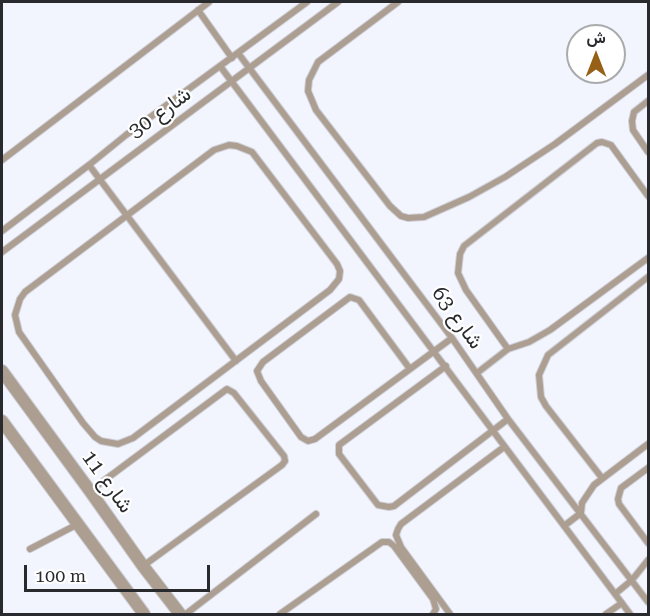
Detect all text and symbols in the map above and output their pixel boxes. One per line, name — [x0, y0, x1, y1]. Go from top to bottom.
north arrow — [566, 24, 626, 84]
text: ش — [586, 28, 606, 47]
street label: شارع 30 — [124, 82, 196, 144]
street label: شارع 63 — [426, 282, 488, 354]
street label: شارع 11 — [76, 446, 138, 518]
scale bar — [27, 553, 213, 591]
text: 100 m — [35, 565, 86, 586]

